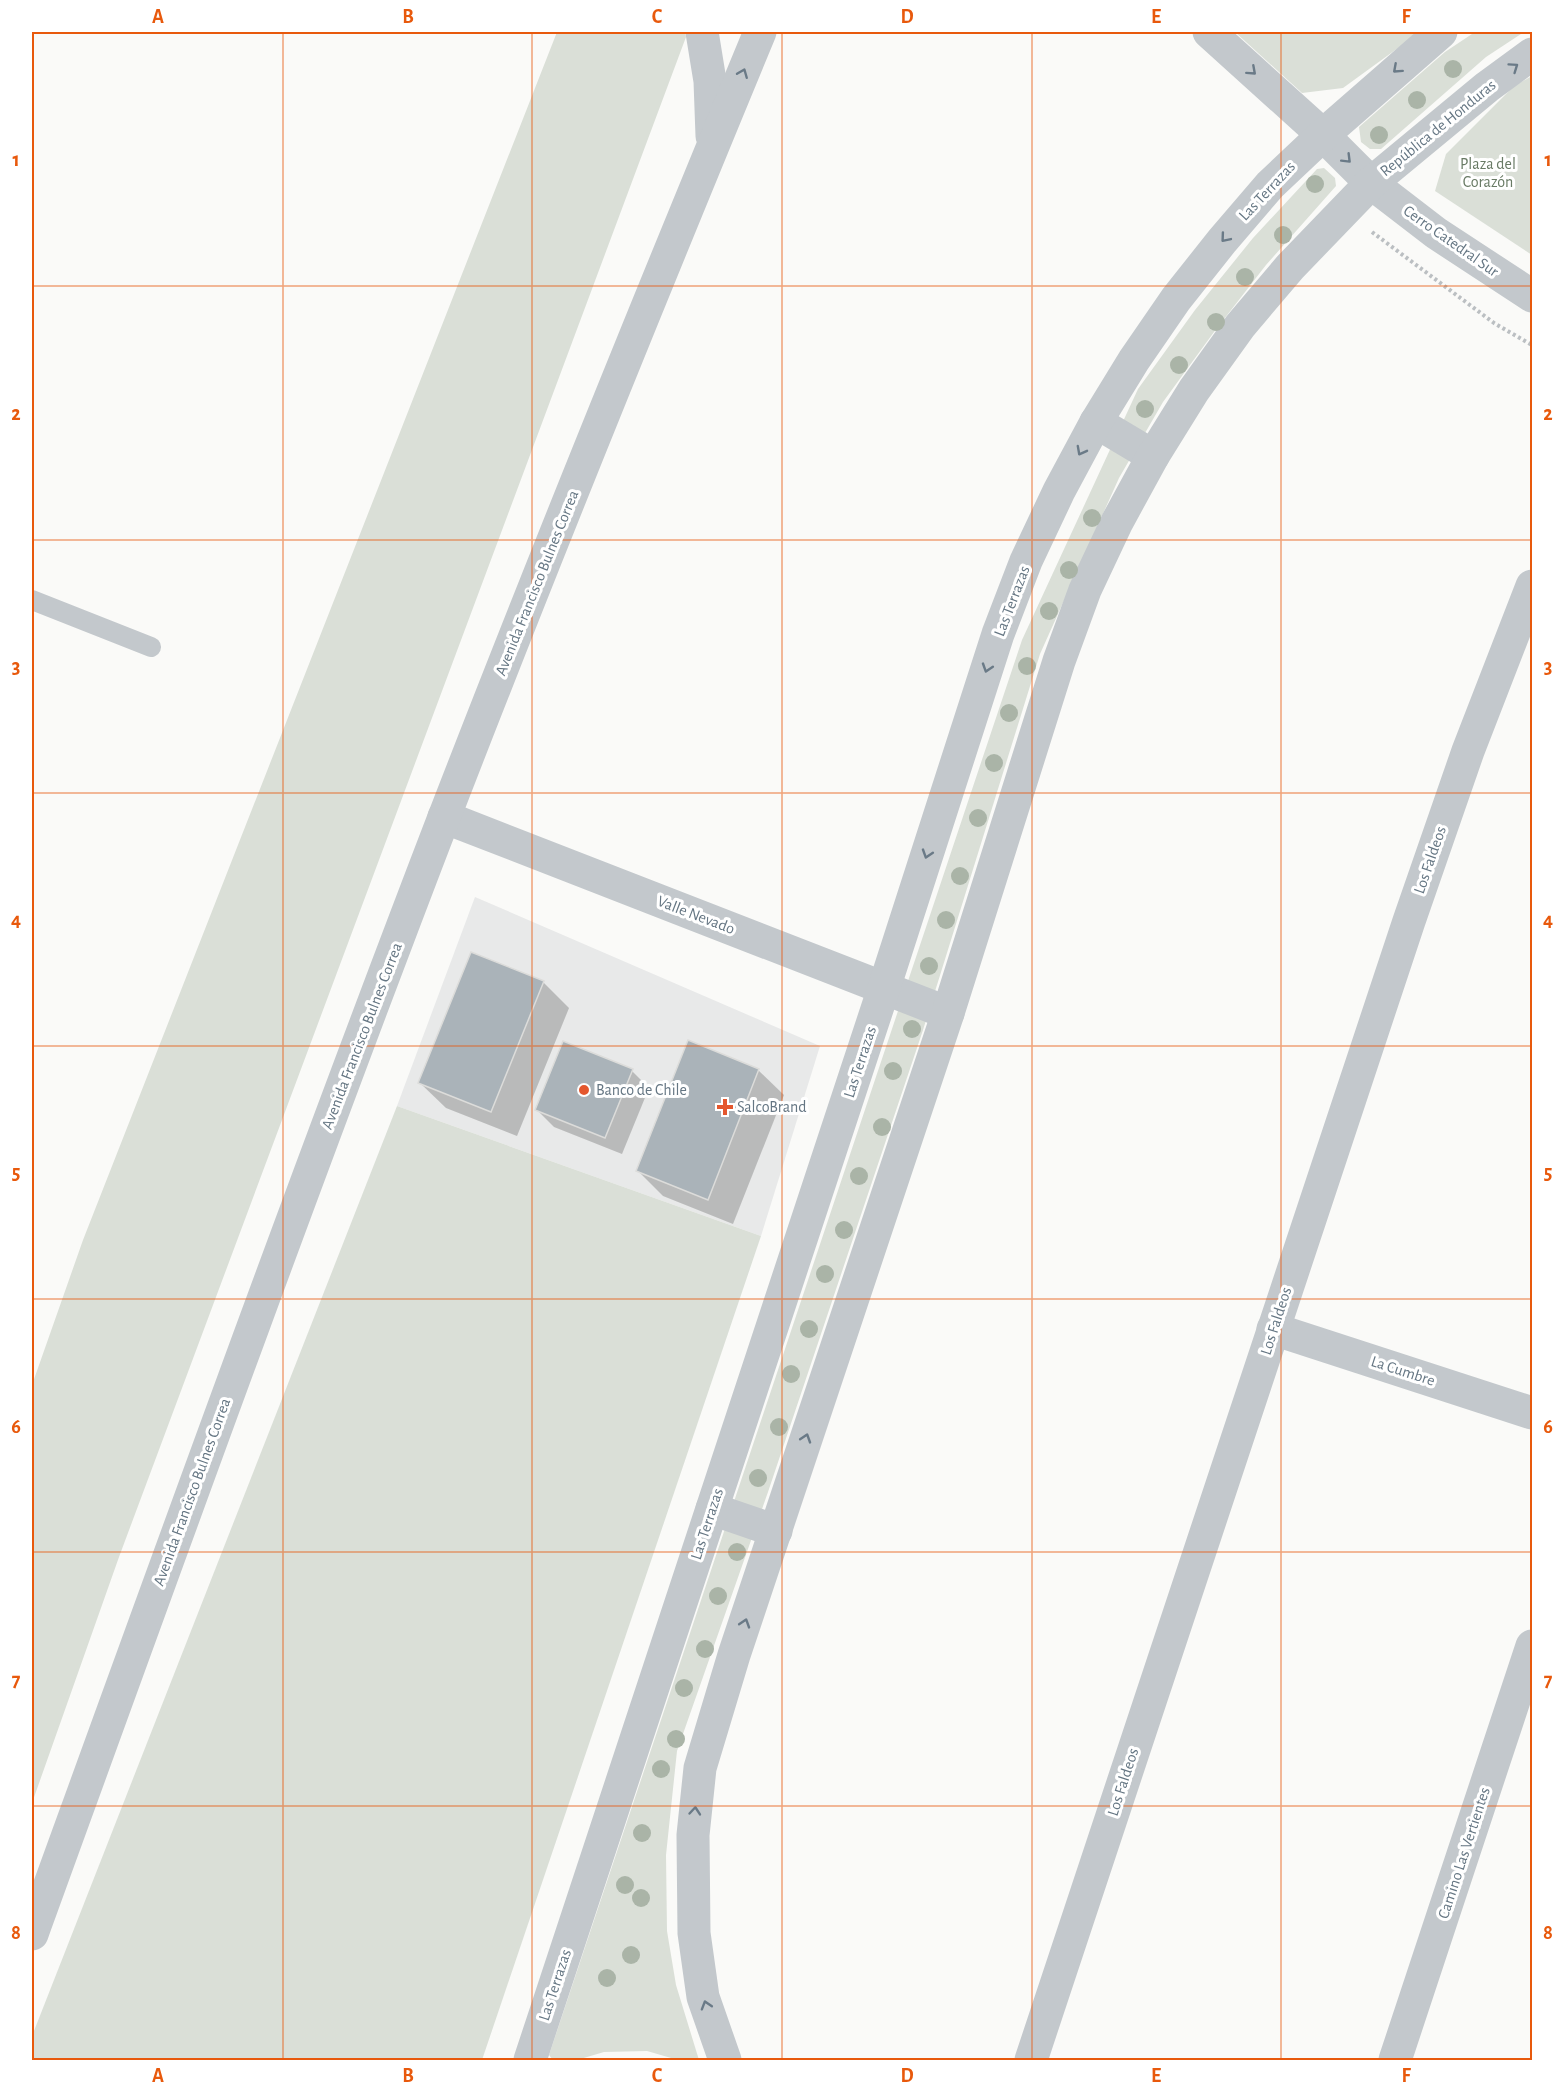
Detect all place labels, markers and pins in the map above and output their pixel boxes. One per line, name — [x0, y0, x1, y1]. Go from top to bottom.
place label: Banco de Chile — [596, 1082, 687, 1098]
marker: Banco de Chile — [577, 1083, 591, 1097]
place label: SalcoBrand — [737, 1099, 807, 1115]
marker: SalcoBrand — [718, 1100, 732, 1114]

